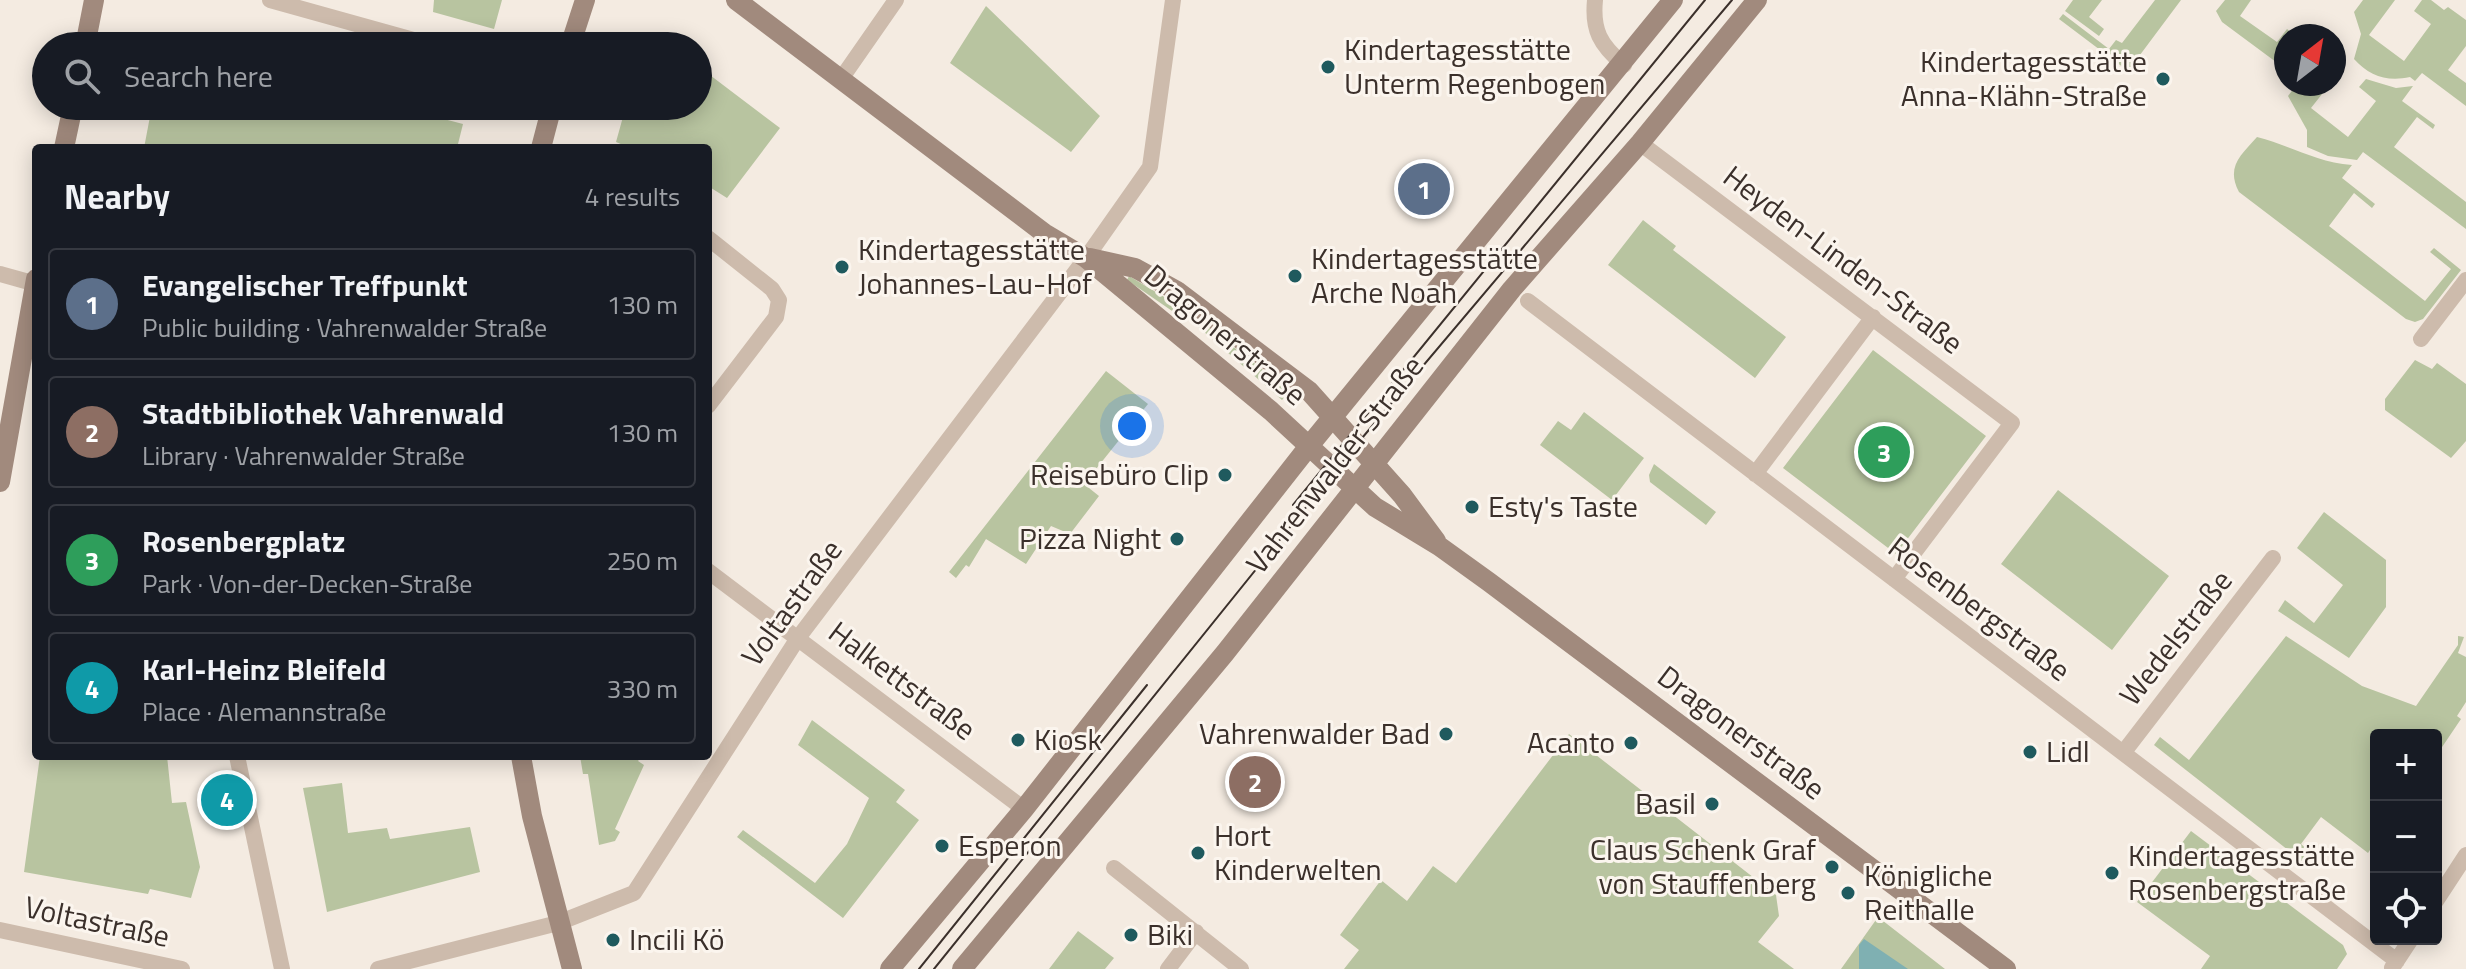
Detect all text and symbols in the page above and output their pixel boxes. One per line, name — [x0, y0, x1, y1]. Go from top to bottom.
north arrow — [2274, 24, 2346, 96]
place label: Kindertagesstätte Unterm Regenbogen — [1344, 26, 1605, 106]
search box — [32, 32, 712, 120]
place label: Kindertagesstätte Anna-Klähn-Straße — [1901, 38, 2147, 118]
text: Search here — [124, 53, 273, 99]
icon: search — [60, 54, 104, 98]
marker: Kindertagesstätte Unterm Regenbogen — [1319, 58, 1337, 76]
marker: Kindertagesstätte Anna-Klähn-Straße — [2154, 70, 2172, 88]
street label: Heyden-Linden-Straße — [1714, 153, 1973, 365]
pin: 1 — [1398, 159, 1450, 219]
text: Nearby — [64, 170, 170, 222]
text: 4 results — [585, 177, 680, 216]
place label: Kindertagesstätte Johannes-Lau-Hof — [858, 226, 1092, 306]
place label: Kindertagesstätte Arche Noah — [1311, 235, 1538, 315]
street label: Dragonerstraße — [1134, 252, 1317, 416]
marker: Kindertagesstätte Johannes-Lau-Hof — [833, 258, 851, 276]
text: Evangelischer Treffpunkt — [142, 262, 468, 308]
marker: Kindertagesstätte Arche Noah — [1286, 267, 1304, 285]
text: 1 — [85, 285, 99, 324]
text: 130 m — [607, 285, 678, 324]
text: Public building · Vahrenwalder Straße — [142, 308, 547, 347]
street label: Vahrenwalder Straße — [1234, 345, 1434, 583]
text: Stadtbibliothek Vahrenwald — [142, 390, 504, 436]
your location — [1112, 406, 1152, 446]
text: 2 — [85, 413, 99, 452]
text: 130 m — [607, 413, 678, 452]
pin: 3 — [1858, 422, 1910, 482]
text: Library · Vahrenwalder Straße — [142, 436, 465, 475]
place label: Reisebüro Clip — [1030, 451, 1209, 497]
marker: Reisebüro Clip — [1216, 466, 1234, 484]
place label: Esty's Taste — [1488, 483, 1638, 529]
marker: Esty's Taste — [1463, 498, 1481, 516]
place label: Pizza Night — [1019, 515, 1161, 561]
text: Rosenbergplatz — [142, 518, 345, 564]
street label: Rosenbergstraße — [1879, 524, 2081, 692]
street label: Voltastraße — [729, 529, 853, 675]
marker: Pizza Night — [1168, 530, 1186, 548]
text: 3 — [85, 541, 99, 580]
text: 250 m — [607, 541, 678, 580]
street label: Wedelstraße — [2107, 560, 2243, 715]
text: Park · Von-der-Decken-Straße — [142, 564, 473, 603]
street label: Halkettstraße — [819, 609, 986, 751]
text: Karl-Heinz Bleifeld — [142, 646, 386, 692]
street label: Dragonerstraße — [1648, 654, 1835, 811]
text: 4 — [85, 669, 99, 708]
text: 330 m — [607, 669, 678, 708]
text: Place · Alemannstraße — [142, 692, 386, 731]
place label: Vahrenwalder Bad — [1199, 710, 1430, 756]
place label: Kiosk — [1034, 716, 1102, 762]
place label: Acanto — [1527, 719, 1615, 765]
marker: Vahrenwalder Bad — [1437, 725, 1455, 743]
place label: Lidl — [2046, 728, 2090, 774]
map controls — [2370, 729, 2442, 945]
button: + — [2370, 729, 2442, 801]
marker: Kiosk — [1009, 731, 1027, 749]
marker: Acanto — [1622, 734, 1640, 752]
marker: Lidl — [2021, 743, 2039, 761]
pin: 2 — [1229, 752, 1281, 812]
pin: 4 — [201, 770, 253, 830]
place label: Basil — [1635, 780, 1696, 826]
marker: Basil — [1703, 795, 1721, 813]
button: − — [2370, 801, 2442, 873]
place label: Hort Kinderwelten — [1214, 812, 1382, 892]
place label: Esperon — [958, 822, 1062, 868]
place label: Claus Schenk Graf von Stauffenberg — [1590, 826, 1816, 906]
place label: Kindertagesstätte Rosenbergstraße — [2128, 832, 2355, 912]
marker: Esperon — [933, 837, 951, 855]
marker: Hort Kinderwelten — [1189, 844, 1207, 862]
place label: Königliche Reithalle — [1864, 852, 1992, 932]
marker: Claus Schenk Graf von Stauffenberg — [1823, 858, 1841, 876]
marker: Kindertagesstätte Rosenbergstraße — [2103, 864, 2121, 882]
button: locate — [2370, 873, 2442, 945]
street label: Voltastraße — [20, 883, 174, 959]
marker: Königliche Reithalle — [1839, 884, 1857, 902]
place label: Biki — [1147, 911, 1193, 957]
place label: Incili Kö — [629, 916, 725, 962]
marker: Biki — [1122, 926, 1140, 944]
marker: Incili Kö — [604, 931, 622, 949]

